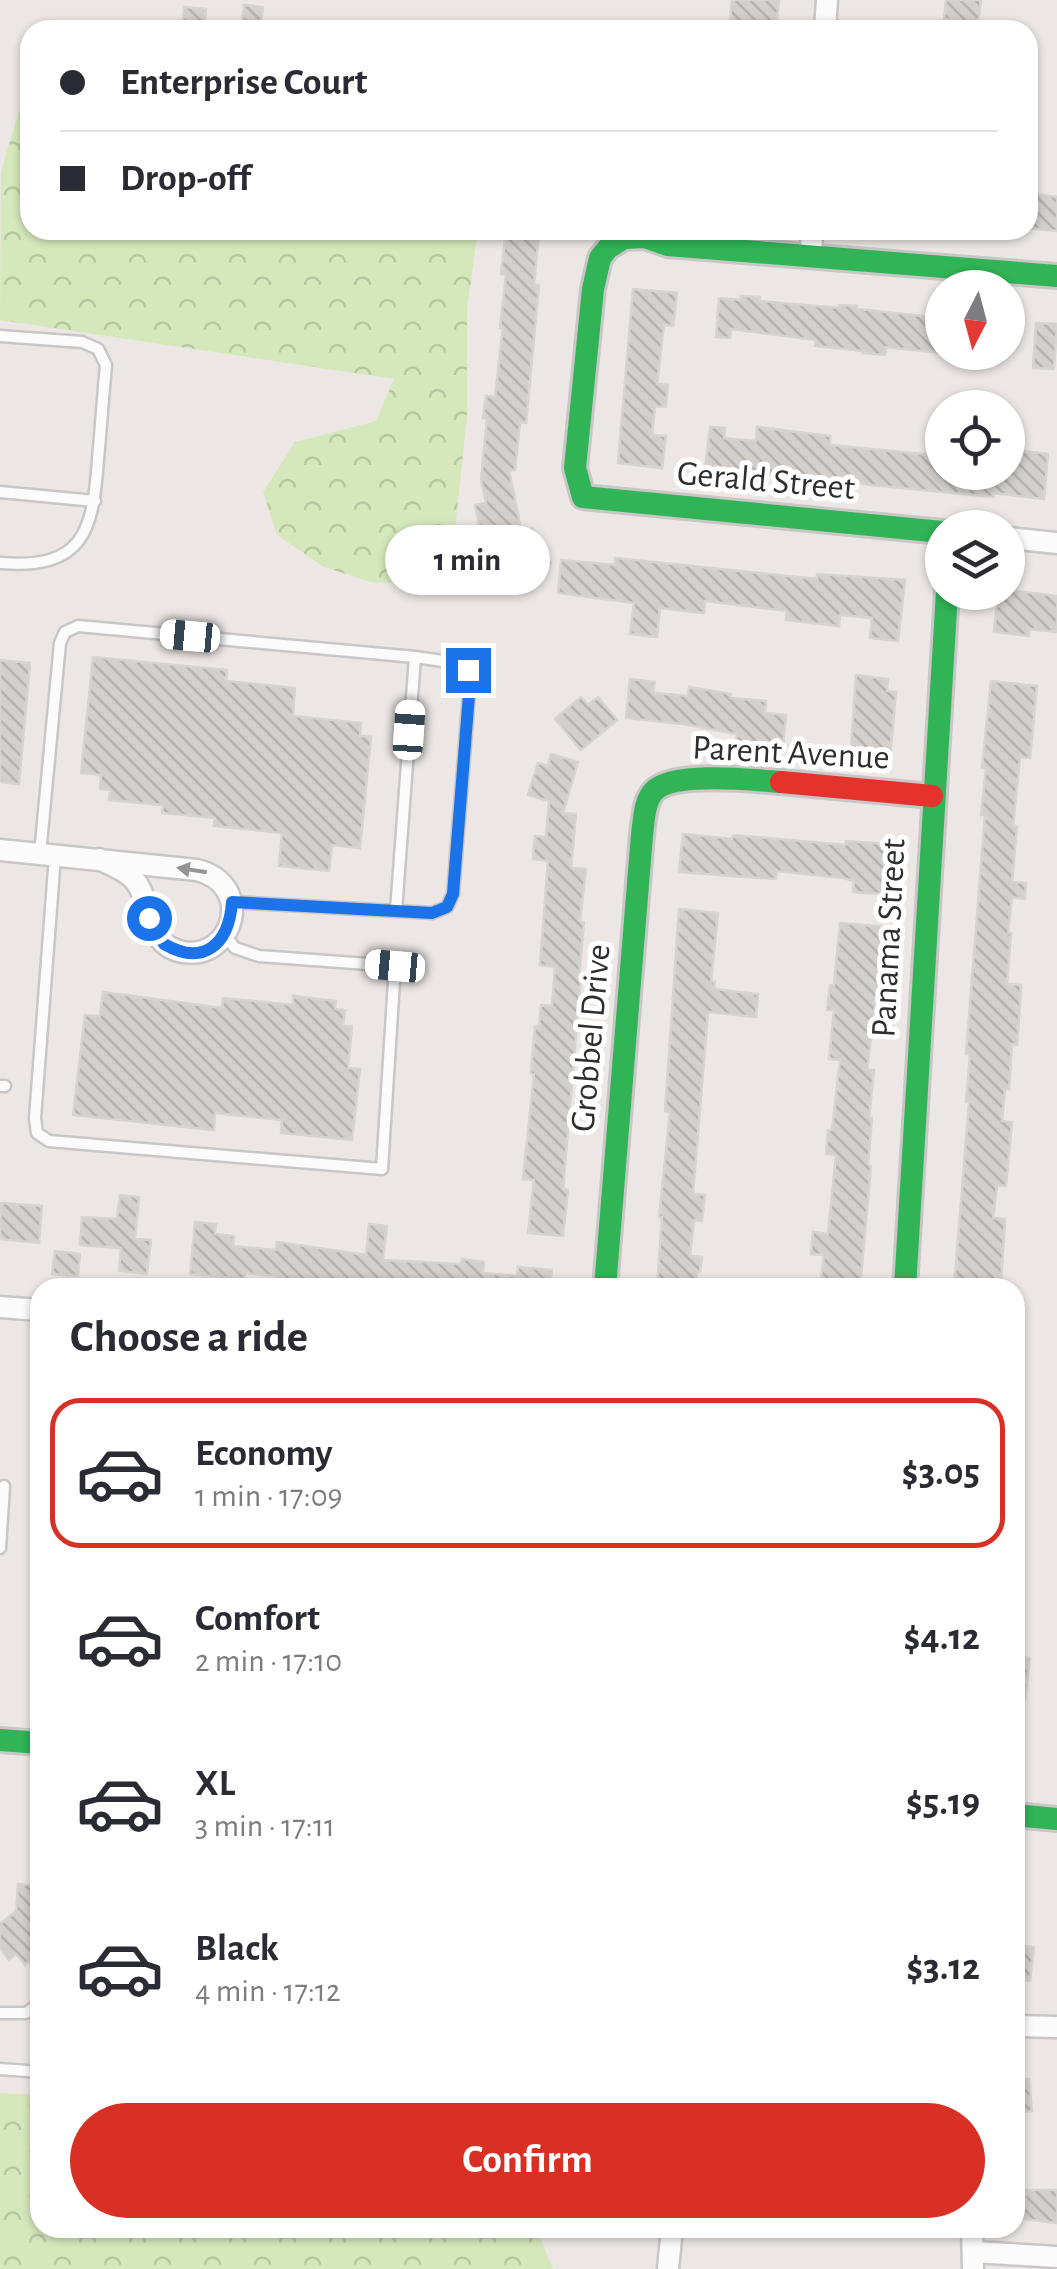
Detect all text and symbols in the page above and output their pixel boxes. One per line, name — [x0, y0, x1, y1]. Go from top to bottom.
text: Enterprise Court — [120, 64, 367, 102]
text: Drop-off — [120, 160, 251, 198]
north arrow — [925, 270, 1025, 370]
map controls — [925, 270, 1025, 610]
button: locate — [925, 390, 1025, 490]
street label: Gerald Street — [676, 456, 856, 506]
button: layers — [925, 510, 1025, 610]
callout: 1 min — [386, 525, 550, 595]
text: 1 min — [434, 544, 501, 576]
car — [159, 618, 221, 654]
route end — [446, 648, 491, 693]
car — [392, 699, 426, 761]
street label: Parent Avenue — [691, 730, 891, 776]
street label: Panama Street — [866, 838, 912, 1038]
one-way arrow — [175, 862, 207, 877]
route start — [127, 896, 172, 941]
street label: Grobbel Drive — [565, 943, 617, 1133]
car — [364, 948, 426, 984]
text: Choose a ride — [70, 1315, 308, 1360]
icon: car — [75, 1428, 165, 1518]
text: Economy — [195, 1435, 333, 1473]
text: $3.05 — [902, 1454, 980, 1492]
text: 1 min · 17:09 — [195, 1480, 343, 1512]
icon: car — [75, 1593, 165, 1683]
text: Comfort — [195, 1600, 320, 1638]
text: $4.12 — [904, 1619, 980, 1657]
text: 2 min · 17:10 — [195, 1645, 342, 1677]
icon: car — [75, 1758, 165, 1848]
text: XL — [195, 1765, 235, 1803]
text: $5.19 — [906, 1784, 980, 1822]
text: 3 min · 17:11 — [195, 1810, 335, 1842]
icon: car — [75, 1923, 165, 2013]
text: Black — [195, 1930, 279, 1968]
text: $3.12 — [906, 1949, 980, 1987]
text: 4 min · 17:12 — [195, 1975, 341, 2007]
button: Confirm — [70, 2103, 985, 2218]

